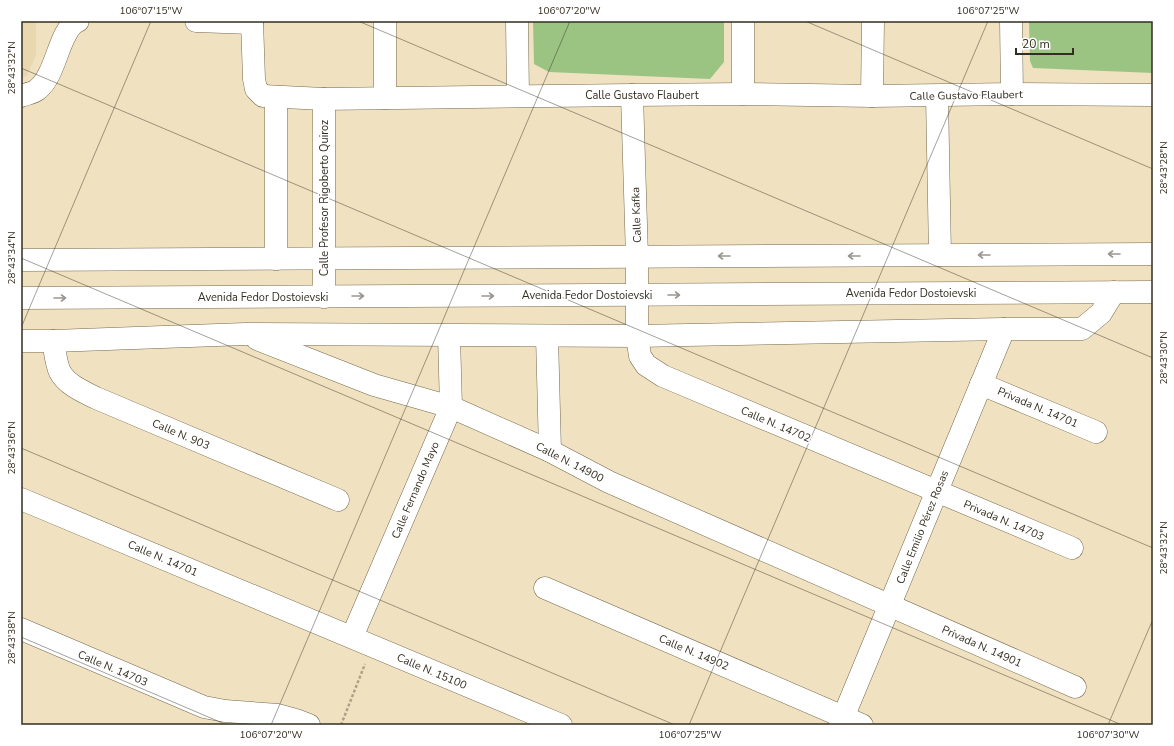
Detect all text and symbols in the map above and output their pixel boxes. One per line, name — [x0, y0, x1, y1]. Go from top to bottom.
text: 106°07'15"W — [120, 4, 182, 18]
text: 106°07'20"W — [538, 4, 600, 18]
text: 106°07'25"W — [957, 4, 1019, 18]
scale bar — [1016, 30, 1073, 56]
text: 20 m — [1022, 36, 1050, 52]
text: 28°43'32"N — [5, 41, 19, 95]
street label: Calle Gustavo Flaubert — [909, 87, 1023, 104]
street label: Calle Gustavo Flaubert — [585, 88, 699, 103]
street label: Calle Profesor Rigoberto Quiroz — [317, 120, 332, 276]
text: 28°43'28"N — [1157, 141, 1171, 195]
street label: Calle Kafka — [628, 187, 645, 243]
text: 28°43'34"N — [5, 231, 19, 285]
one-way arrow — [1108, 250, 1121, 258]
one-way arrow — [978, 251, 991, 259]
one-way arrow — [718, 252, 731, 260]
one-way arrow — [848, 252, 861, 260]
street label: Avenida Fedor Dostoievski — [846, 286, 976, 301]
street label: Avenida Fedor Dostoievski — [522, 288, 652, 303]
street label: Avenida Fedor Dostoievski — [198, 290, 328, 305]
one-way arrow — [667, 291, 680, 298]
one-way arrow — [351, 292, 364, 300]
one-way arrow — [481, 292, 494, 300]
one-way arrow — [53, 294, 66, 302]
text: 28°43'30"N — [1157, 331, 1171, 385]
street label: Privada N. 14701 — [995, 384, 1080, 431]
street label: Calle N. 14702 — [739, 403, 813, 446]
street label: Calle N. 903 — [150, 416, 212, 453]
text: 28°43'36"N — [5, 421, 19, 475]
street label: Calle Fernando Mayo — [388, 439, 443, 541]
street label: Calle N. 14900 — [533, 439, 607, 486]
street label: Calle Emilio Pérez Rosas — [893, 468, 952, 586]
street label: Privada N. 14703 — [961, 497, 1046, 544]
text: 28°43'32"N — [1157, 521, 1171, 575]
street label: Calle N. 14701 — [126, 537, 200, 580]
text: 28°43'38"N — [5, 611, 19, 665]
street label: Privada N. 14901 — [939, 622, 1024, 671]
street label: Calle N. 14902 — [657, 631, 731, 674]
street label: Calle N. 14703 — [76, 647, 150, 690]
street label: Calle N. 15100 — [395, 650, 469, 693]
text: 106°07'20"W — [240, 728, 302, 742]
text: 106°07'25"W — [659, 728, 721, 742]
text: 106°07'30"W — [1077, 728, 1139, 742]

